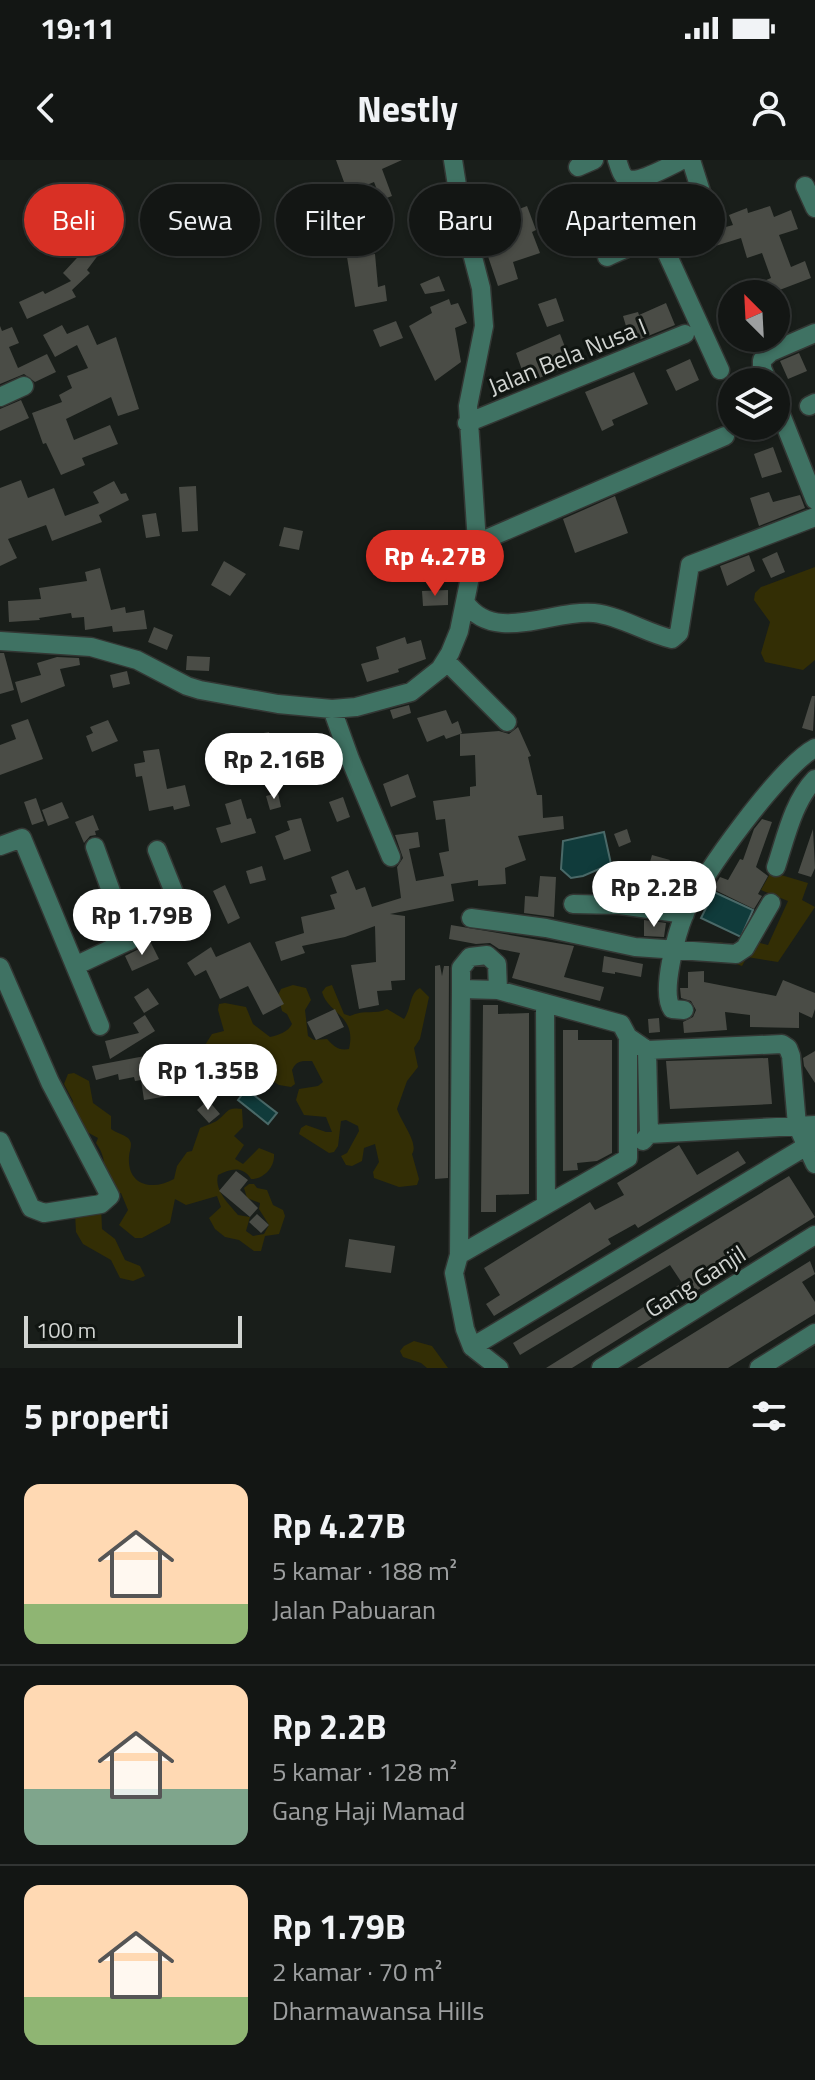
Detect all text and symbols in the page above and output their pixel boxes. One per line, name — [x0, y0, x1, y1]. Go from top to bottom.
text: 19:11 — [40, 5, 115, 51]
text: Nestly — [357, 81, 458, 136]
icon: back — [24, 86, 68, 130]
icon: person — [747, 86, 791, 130]
chip: Beli — [24, 184, 124, 256]
chip: Sewa — [140, 184, 260, 256]
chip: Filter — [276, 184, 393, 256]
chip: Baru — [409, 184, 521, 256]
chip: Apartemen — [537, 184, 725, 256]
north arrow — [718, 280, 790, 352]
map controls — [718, 280, 790, 440]
street label: Jalan Bela Nusa I — [482, 308, 652, 404]
button: layers — [718, 368, 790, 440]
pin: Rp 4.27B — [352, 530, 518, 598]
text: Rp 4.27B — [384, 536, 486, 575]
pin: Rp 2.16B — [191, 733, 357, 801]
text: Rp 2.16B — [223, 739, 325, 778]
pin: Rp 2.2B — [580, 861, 728, 929]
text: Rp 2.2B — [610, 867, 698, 906]
pin: Rp 1.79B — [59, 889, 225, 957]
text: Rp 1.79B — [91, 895, 193, 934]
pin: Rp 1.35B — [125, 1044, 291, 1112]
text: Rp 1.35B — [157, 1050, 259, 1089]
street label: Gang Ganjil — [638, 1236, 752, 1326]
scale bar — [24, 1312, 242, 1348]
text: 100 m — [36, 1313, 96, 1347]
text: 5 properti — [24, 1390, 169, 1442]
icon: filters — [747, 1394, 791, 1438]
text: Rp 4.27B — [272, 1499, 406, 1551]
icon: home — [88, 1516, 184, 1612]
text: 5 kamar · 188 m² — [272, 1551, 457, 1590]
text: Jalan Pabuaran — [272, 1590, 436, 1629]
text: Rp 2.2B — [272, 1700, 387, 1752]
icon: home — [88, 1717, 184, 1813]
text: 5 kamar · 128 m² — [272, 1752, 457, 1791]
text: Gang Haji Mamad — [272, 1791, 465, 1830]
text: Rp 1.79B — [272, 1900, 406, 1952]
icon: home — [88, 1917, 184, 2013]
text: 2 kamar · 70 m² — [272, 1952, 442, 1991]
text: Dharmawansa Hills — [272, 1991, 484, 2030]

